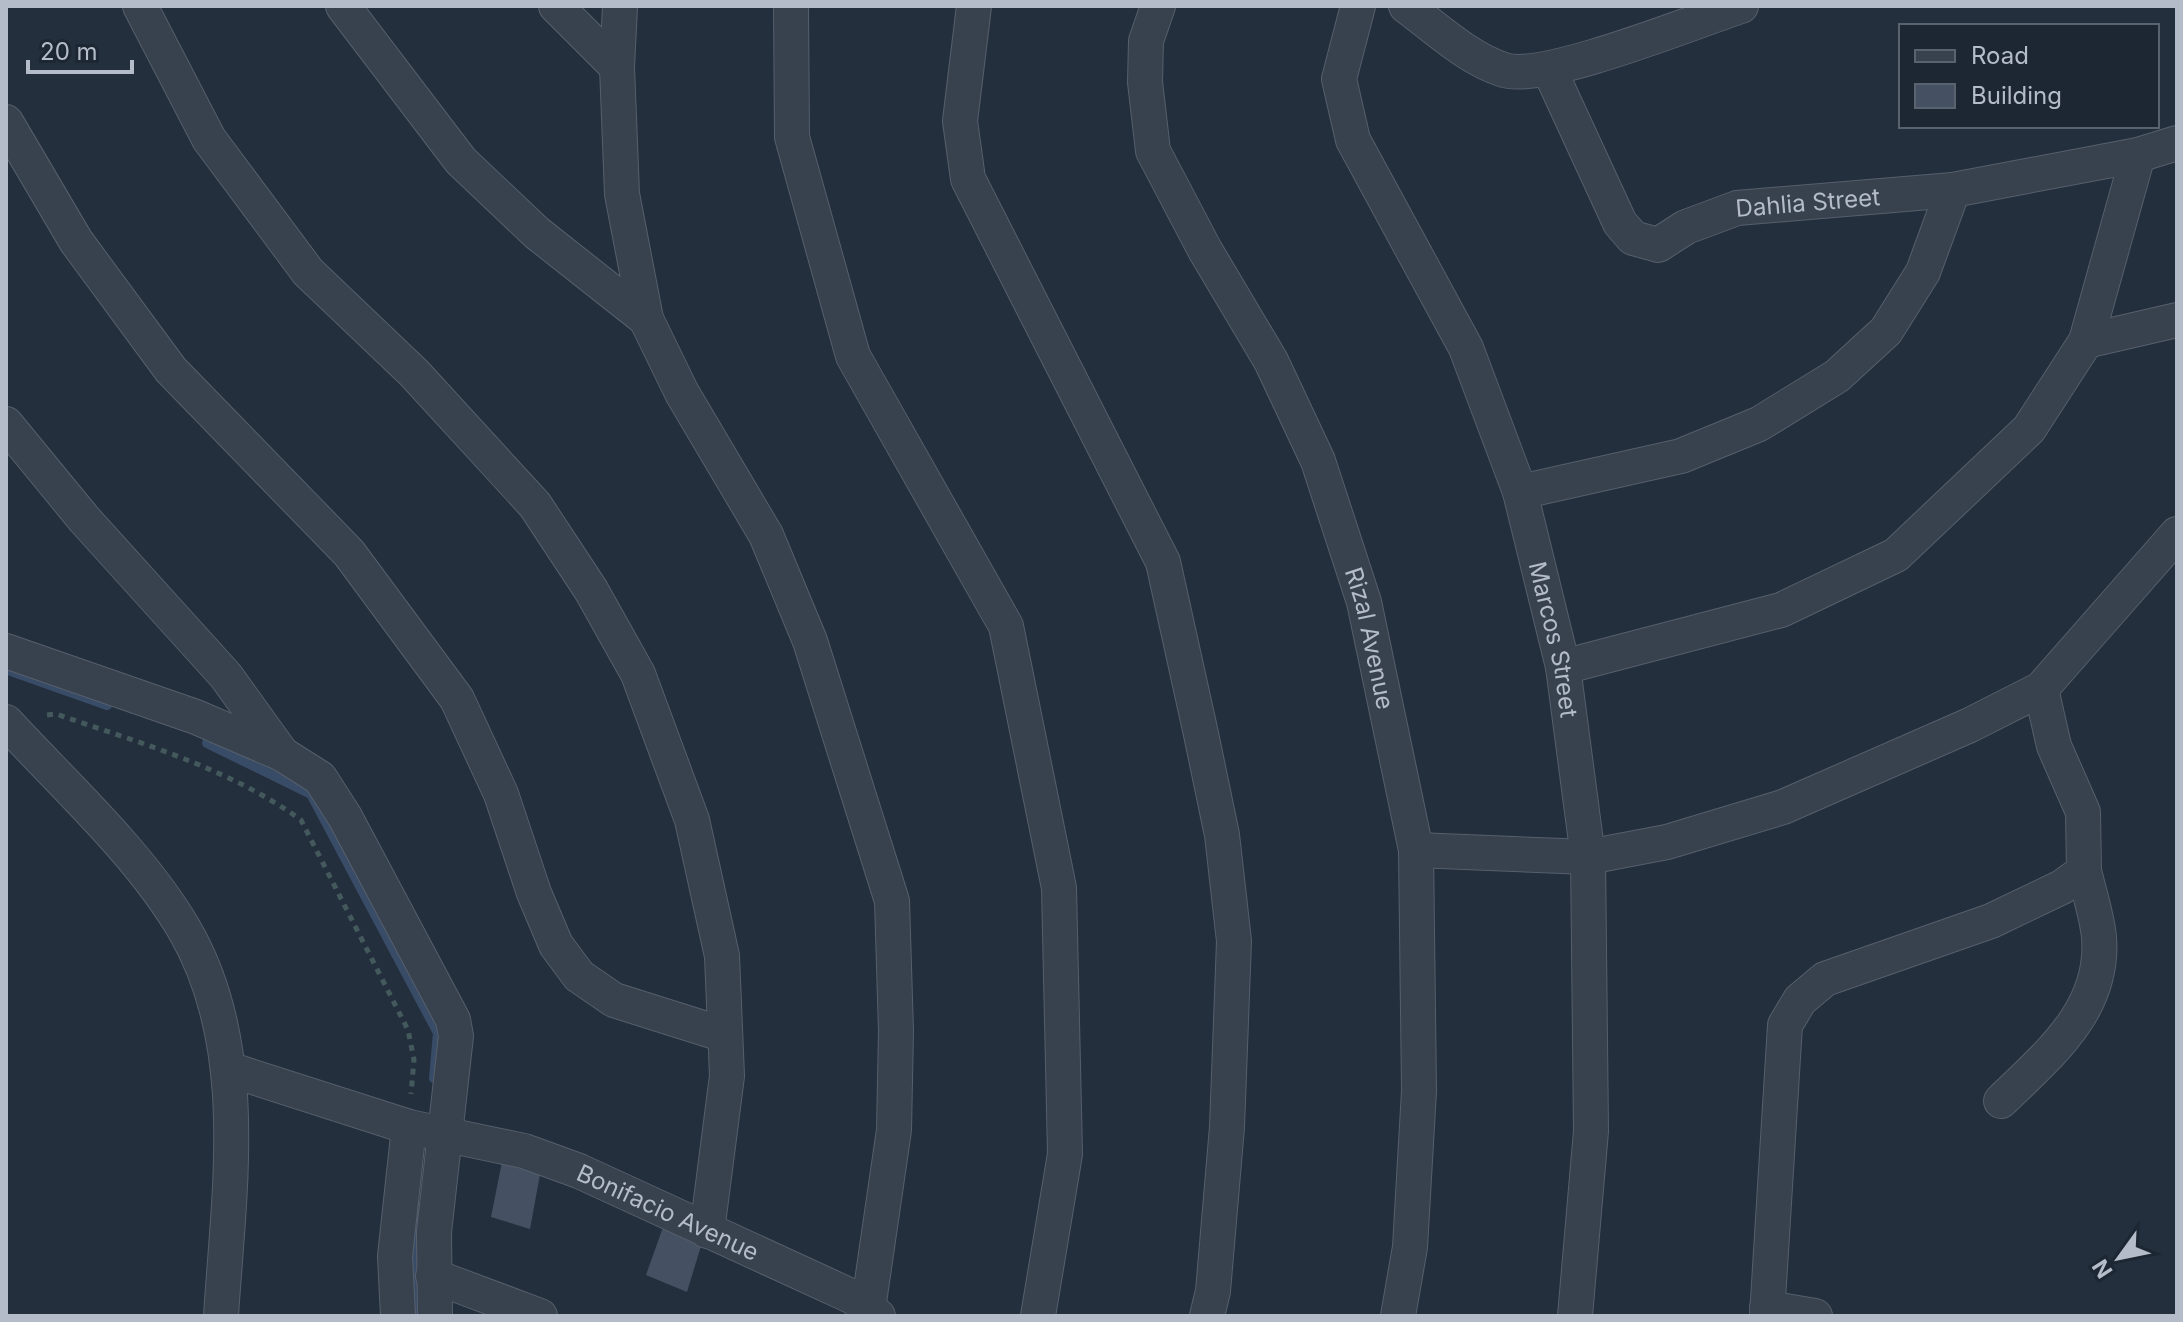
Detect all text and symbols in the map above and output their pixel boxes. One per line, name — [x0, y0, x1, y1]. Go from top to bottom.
scale bar — [28, 24, 132, 74]
legend — [1899, 24, 2159, 128]
text: 20 m — [40, 37, 98, 66]
text: Road — [1971, 41, 2029, 70]
text: Building — [1971, 81, 2062, 110]
street label: Dahlia Street — [1734, 182, 1881, 223]
street label: Marcos Street — [1523, 558, 1584, 719]
street label: Rizal Avenue — [1339, 564, 1401, 712]
street label: Bonifacio Avenue — [572, 1158, 764, 1266]
north arrow — [2079, 1218, 2159, 1298]
text: N — [2087, 1255, 2118, 1283]

